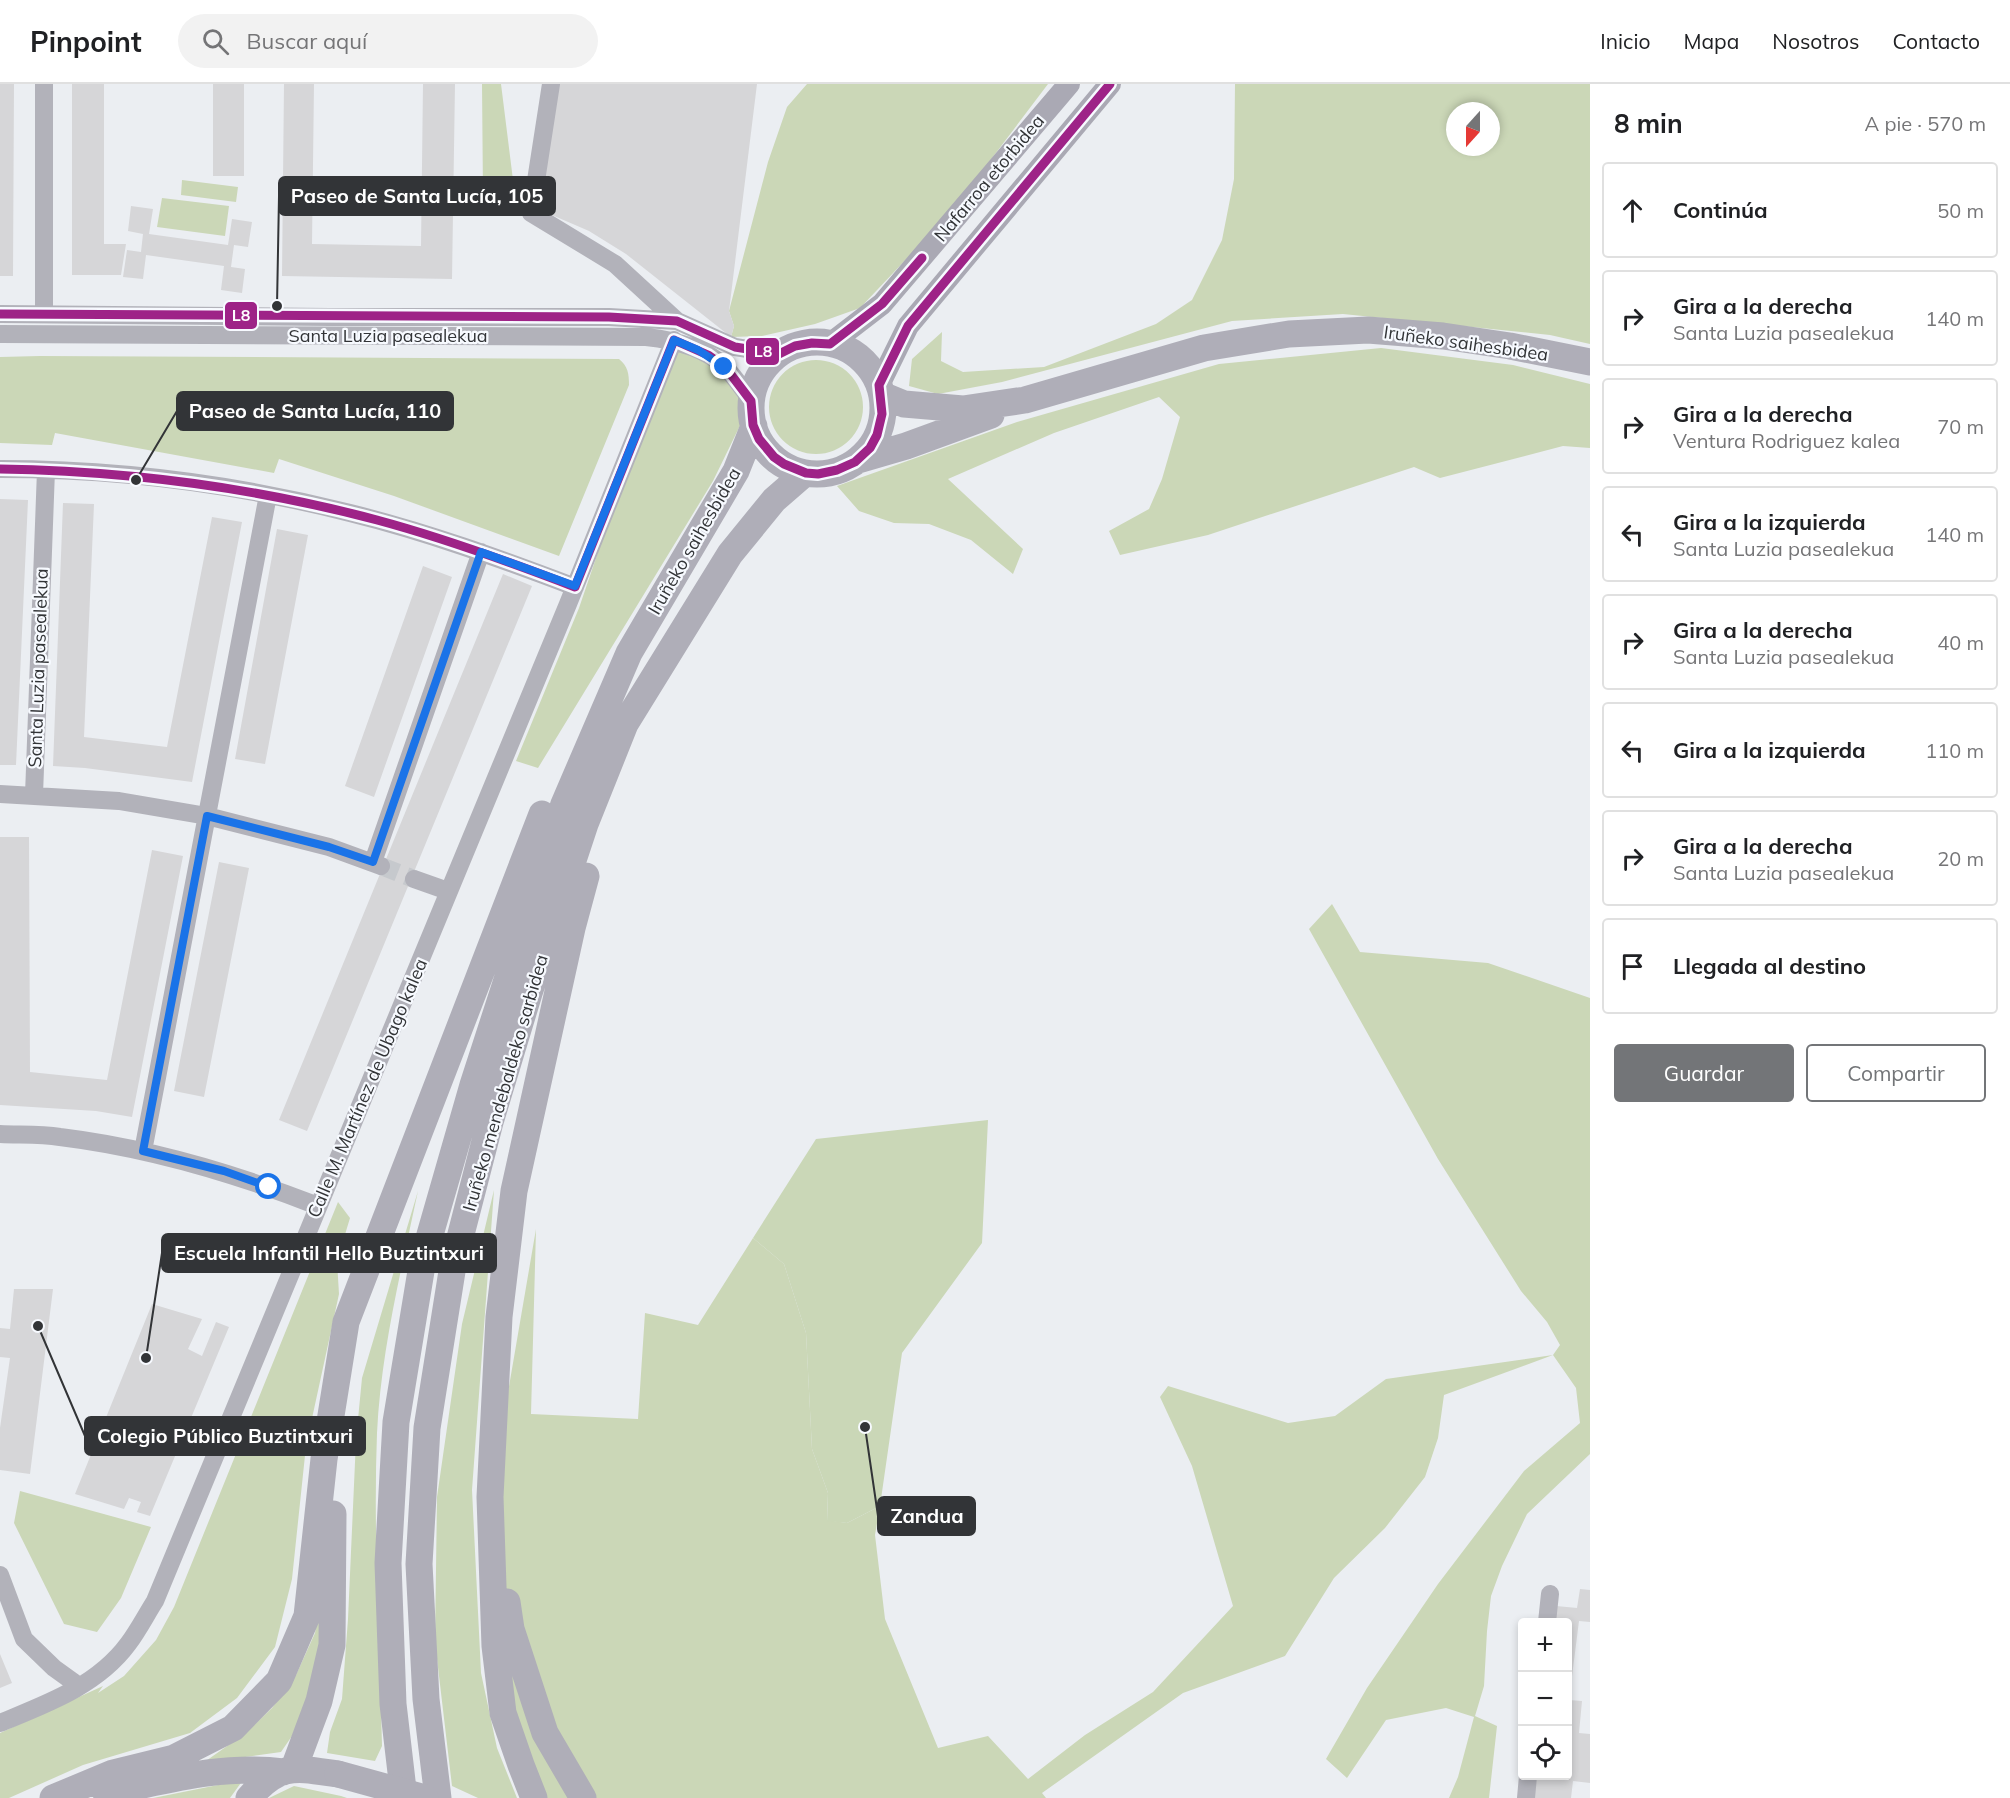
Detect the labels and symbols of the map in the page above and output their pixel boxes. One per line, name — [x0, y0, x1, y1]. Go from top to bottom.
north arrow — [1446, 102, 1500, 156]
street label: Nafarroa etorbidea — [929, 110, 1049, 246]
callout: Paseo de Santa Lucía, 105 — [279, 177, 555, 215]
text: Paseo de Santa Lucía, 105 — [291, 183, 543, 208]
line badge: L8 — [224, 301, 258, 330]
text: L8 — [232, 305, 251, 325]
street label: Iruñeko saihesbidea — [1382, 320, 1550, 366]
street label: Santa Luzia pasealekua — [288, 324, 488, 347]
line badge: L8 — [745, 337, 780, 366]
text: L8 — [754, 341, 773, 361]
route end — [710, 353, 736, 379]
callout: Paseo de Santa Lucía, 110 — [177, 392, 453, 430]
text: Paseo de Santa Lucía, 110 — [189, 398, 441, 423]
street label: Iruñeko saihesbidea — [643, 463, 745, 619]
street label: Santa Luzia pasealekua — [23, 568, 53, 768]
street label: Iruñeko mendebaldeko sarbidea — [457, 952, 553, 1214]
street label: Calle M. Martínez de Ubago kalea — [302, 955, 432, 1221]
route start — [255, 1173, 281, 1199]
callout: Escuela Infantil Hello Buztintxuri — [162, 1234, 496, 1272]
text: Escuela Infantil Hello Buztintxuri — [174, 1240, 484, 1265]
callout: Colegio Público Buztintxuri — [85, 1417, 365, 1455]
text: Colegio Público Buztintxuri — [97, 1423, 353, 1448]
callout: Zandua — [878, 1497, 975, 1535]
text: Zandua — [890, 1503, 964, 1528]

